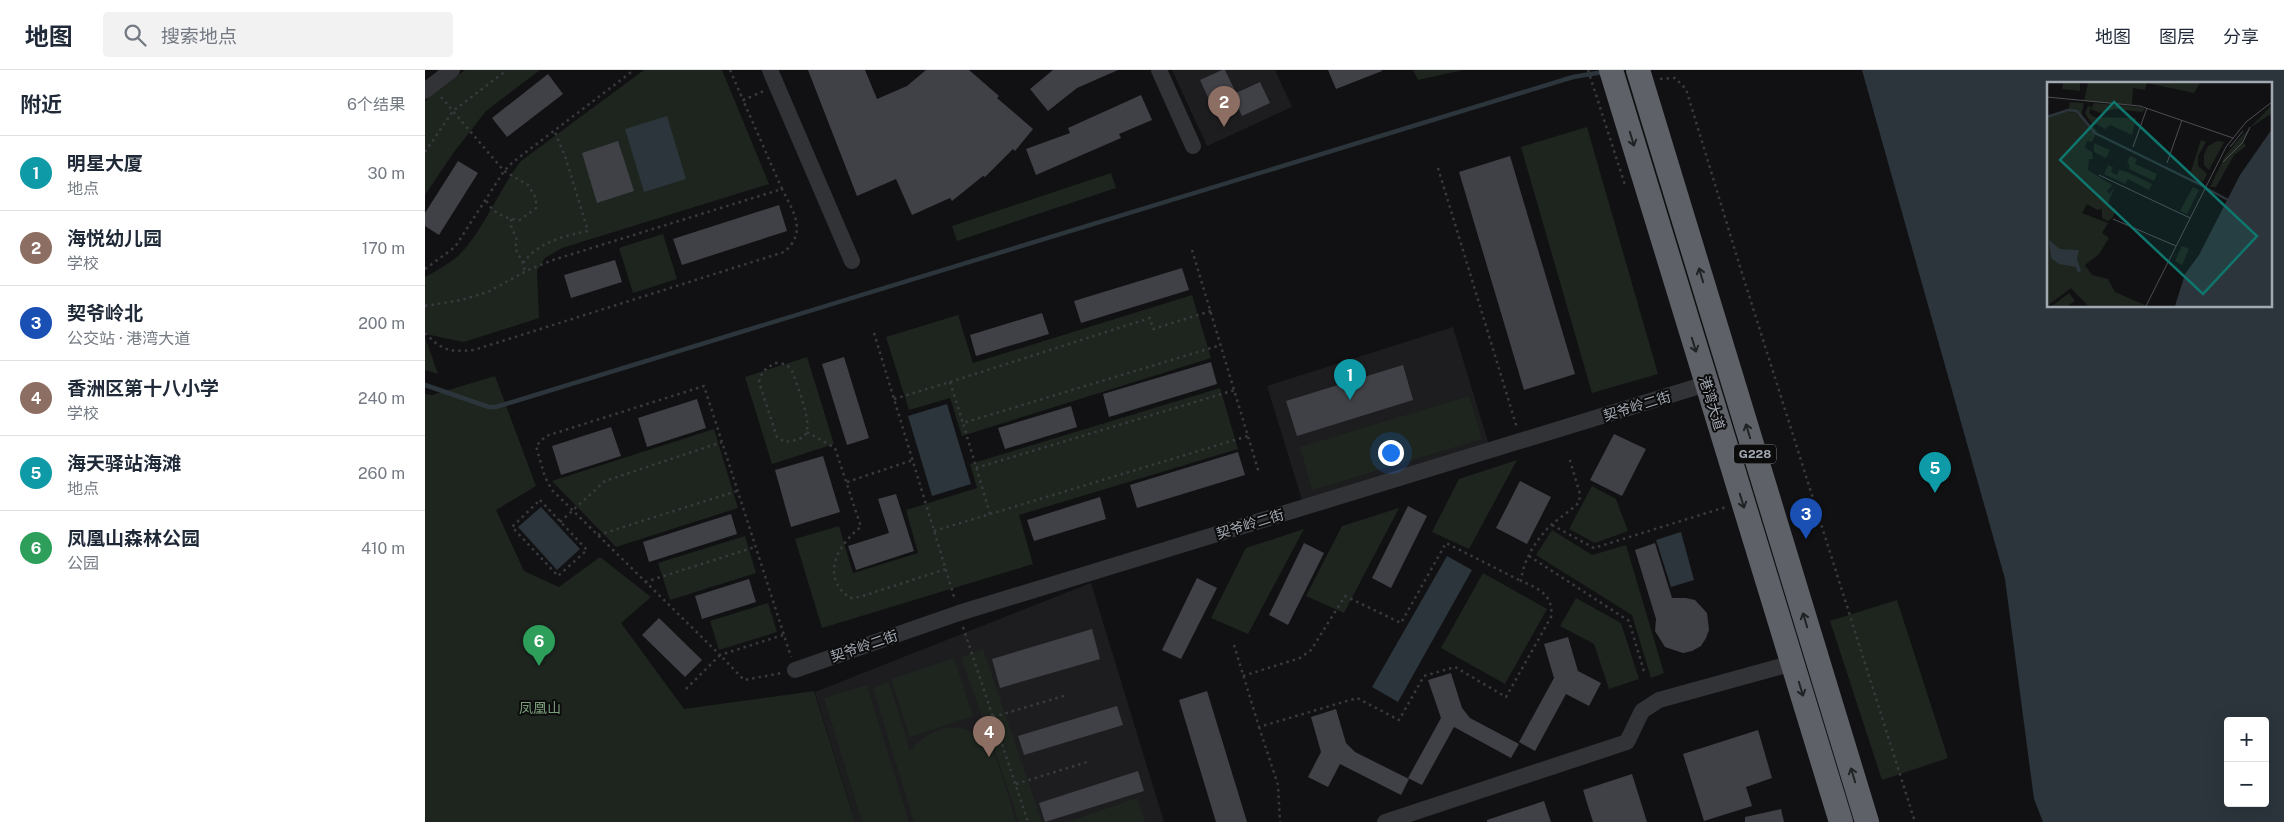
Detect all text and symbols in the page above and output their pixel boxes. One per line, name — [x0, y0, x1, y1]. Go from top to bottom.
search box — [103, 12, 453, 57]
icon: search — [121, 21, 149, 49]
text: 地图 — [25, 22, 73, 50]
text: 搜索地点 — [161, 25, 237, 47]
text: 地图 — [2095, 26, 2131, 47]
text: 图层 — [2159, 26, 2195, 47]
text: 分享 — [2223, 26, 2259, 47]
inset map — [2047, 82, 2271, 308]
pin: 2 — [1208, 86, 1240, 127]
text: 附近 — [20, 92, 62, 117]
text: 6个结果 — [347, 95, 405, 114]
one-way arrow — [1627, 131, 1637, 147]
text: 明星大厦 — [67, 152, 143, 174]
text: 1 — [33, 164, 39, 183]
text: 30 m — [368, 164, 405, 183]
text: 地点 — [67, 179, 99, 198]
text: 海悦幼儿园 — [67, 227, 162, 249]
text: 2 — [31, 239, 41, 258]
text: 170 m — [362, 239, 405, 258]
text: 学校 — [67, 254, 99, 273]
one-way arrow — [1695, 268, 1705, 284]
text: 契爷岭北 — [67, 302, 143, 324]
text: 3 — [31, 314, 41, 333]
text: 200 m — [358, 314, 405, 333]
text: 公交站 · 港湾大道 — [67, 329, 190, 348]
one-way arrow — [1689, 337, 1699, 353]
pin: 1 — [1334, 359, 1366, 400]
street label: 港湾大道 — [1696, 374, 1728, 432]
text: 香洲区第十八小学 — [67, 377, 219, 399]
street label: 契爷岭二街 — [1601, 388, 1673, 424]
text: 4 — [31, 389, 41, 408]
text: 240 m — [358, 389, 405, 408]
text: 学校 — [67, 404, 99, 423]
one-way arrow — [1742, 423, 1752, 439]
your location — [1378, 440, 1404, 466]
road number: G228 — [1734, 444, 1776, 464]
text: 海天驿站海滩 — [67, 452, 181, 474]
pin: 5 — [1919, 452, 1951, 493]
text: 5 — [31, 464, 41, 483]
text: 260 m — [358, 464, 405, 483]
text: 地点 — [67, 479, 99, 498]
one-way arrow — [1738, 492, 1747, 508]
pin: 3 — [1790, 498, 1822, 539]
street label: 契爷岭二街 — [1214, 506, 1286, 542]
text: 凤凰山森林公园 — [67, 527, 200, 549]
text: 6 — [31, 539, 41, 558]
text: 410 m — [361, 539, 405, 558]
text: 公园 — [67, 554, 99, 573]
one-way arrow — [1800, 612, 1810, 628]
pin: 6 — [523, 625, 555, 666]
street label: 契爷岭二街 — [828, 627, 900, 665]
one-way arrow — [1796, 681, 1806, 697]
park label: 凤凰山 — [519, 700, 561, 716]
pin: 4 — [973, 716, 1005, 757]
map controls — [2224, 717, 2269, 807]
button: + — [2224, 717, 2269, 762]
button: − — [2224, 762, 2269, 807]
one-way arrow — [1847, 768, 1857, 784]

